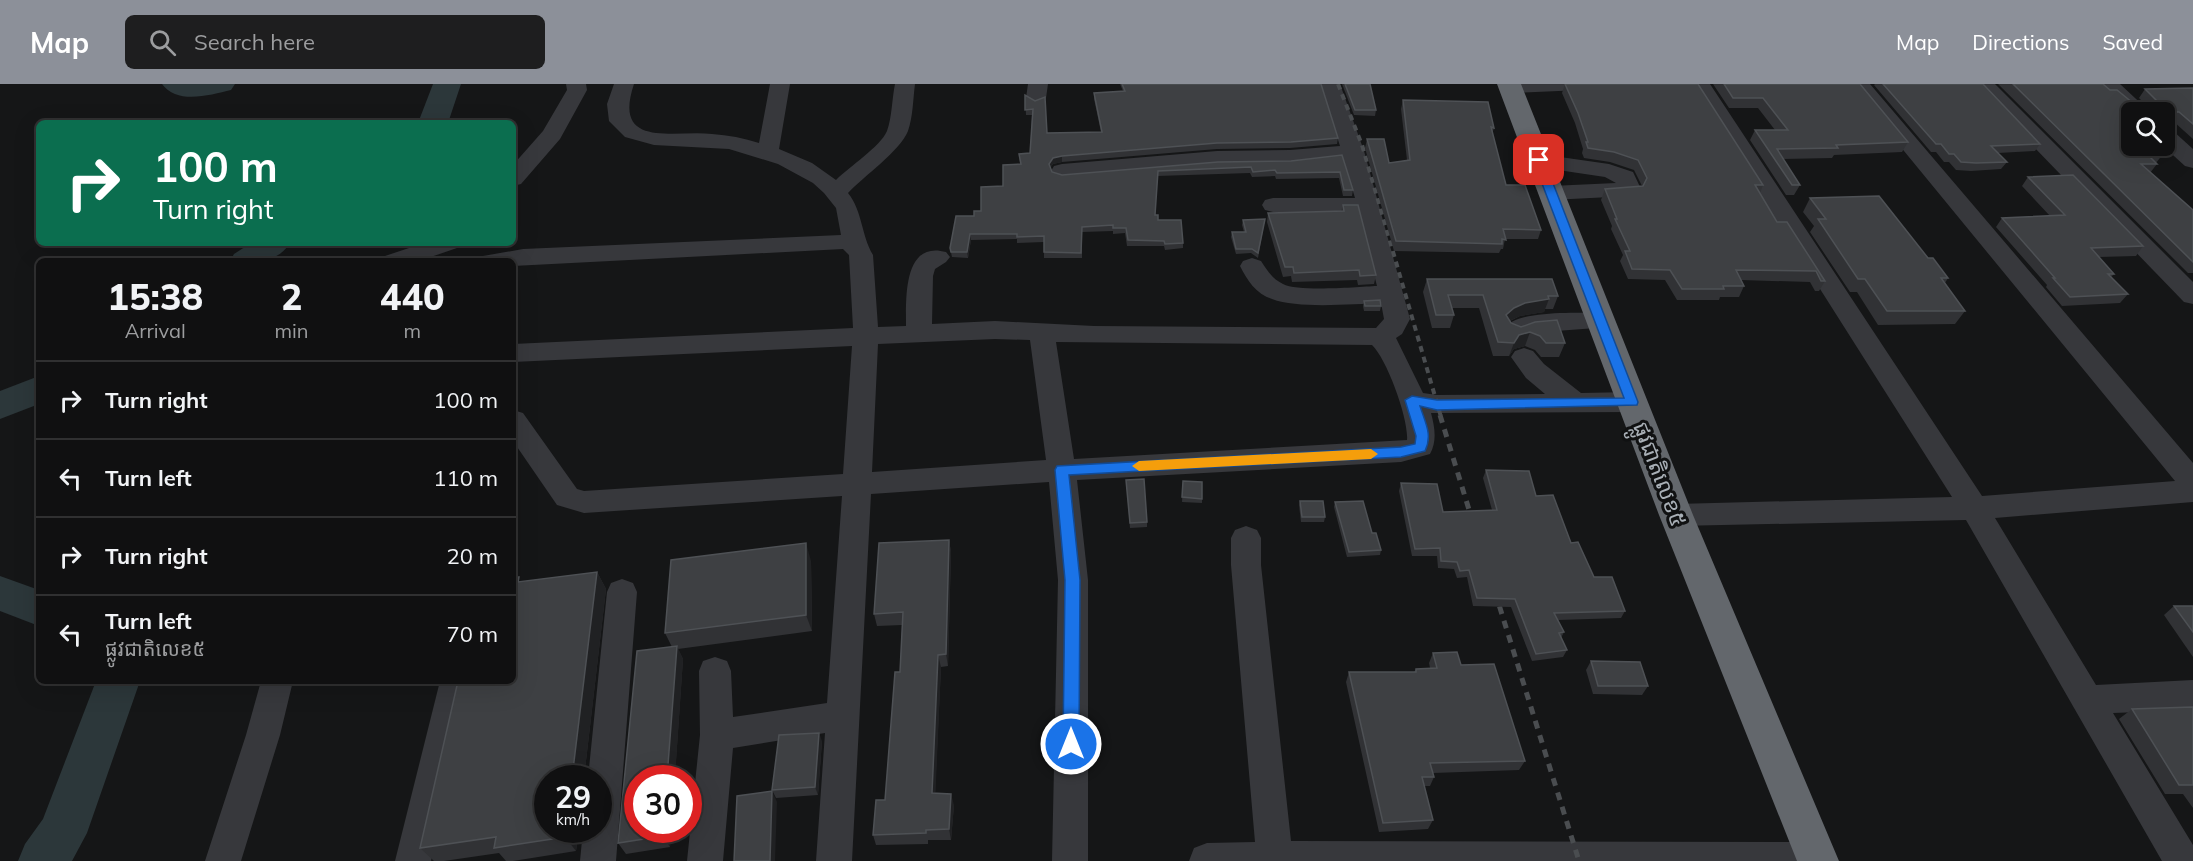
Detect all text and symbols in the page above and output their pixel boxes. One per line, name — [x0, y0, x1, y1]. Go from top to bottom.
search box — [125, 15, 545, 69]
text: Map — [30, 25, 89, 60]
icon: search — [146, 26, 179, 59]
text: Search here — [194, 28, 315, 56]
text: Map — [1896, 29, 1939, 55]
text: Directions — [1972, 29, 2069, 55]
text: Saved — [2102, 29, 2163, 55]
map controls — [2121, 102, 2175, 156]
button: search — [2121, 102, 2175, 156]
pin — [1513, 134, 1564, 185]
text: 100 m — [153, 140, 278, 193]
icon: arrive — [1522, 143, 1555, 176]
icon: right — [54, 144, 132, 222]
text: Turn right — [153, 192, 273, 226]
text: 15:38 — [107, 274, 203, 319]
text: 2 — [281, 274, 302, 319]
text: 440 — [380, 274, 445, 319]
text: Arrival — [125, 318, 186, 343]
text: min — [274, 318, 309, 343]
text: m — [403, 318, 421, 343]
icon: right — [54, 384, 87, 417]
text: Turn right — [105, 386, 208, 414]
text: 100 m — [433, 386, 498, 414]
street label: ផ្លូវជាតិលេខ៥ — [1621, 418, 1693, 533]
icon: left — [54, 462, 87, 495]
text: Turn left — [105, 464, 192, 492]
text: 110 m — [433, 464, 498, 492]
icon: right — [54, 540, 87, 573]
text: Turn right — [105, 542, 208, 570]
text: 20 m — [447, 542, 498, 570]
text: Turn left — [105, 607, 192, 635]
icon: left — [54, 618, 87, 651]
text: 70 m — [447, 620, 498, 648]
text: ផ្លូវជាតិលេខ៥ — [105, 636, 205, 661]
position arrow — [1039, 712, 1103, 776]
speed limit sign: 30 — [624, 765, 702, 843]
text: 29 — [555, 778, 591, 816]
text: km/h — [556, 810, 590, 829]

